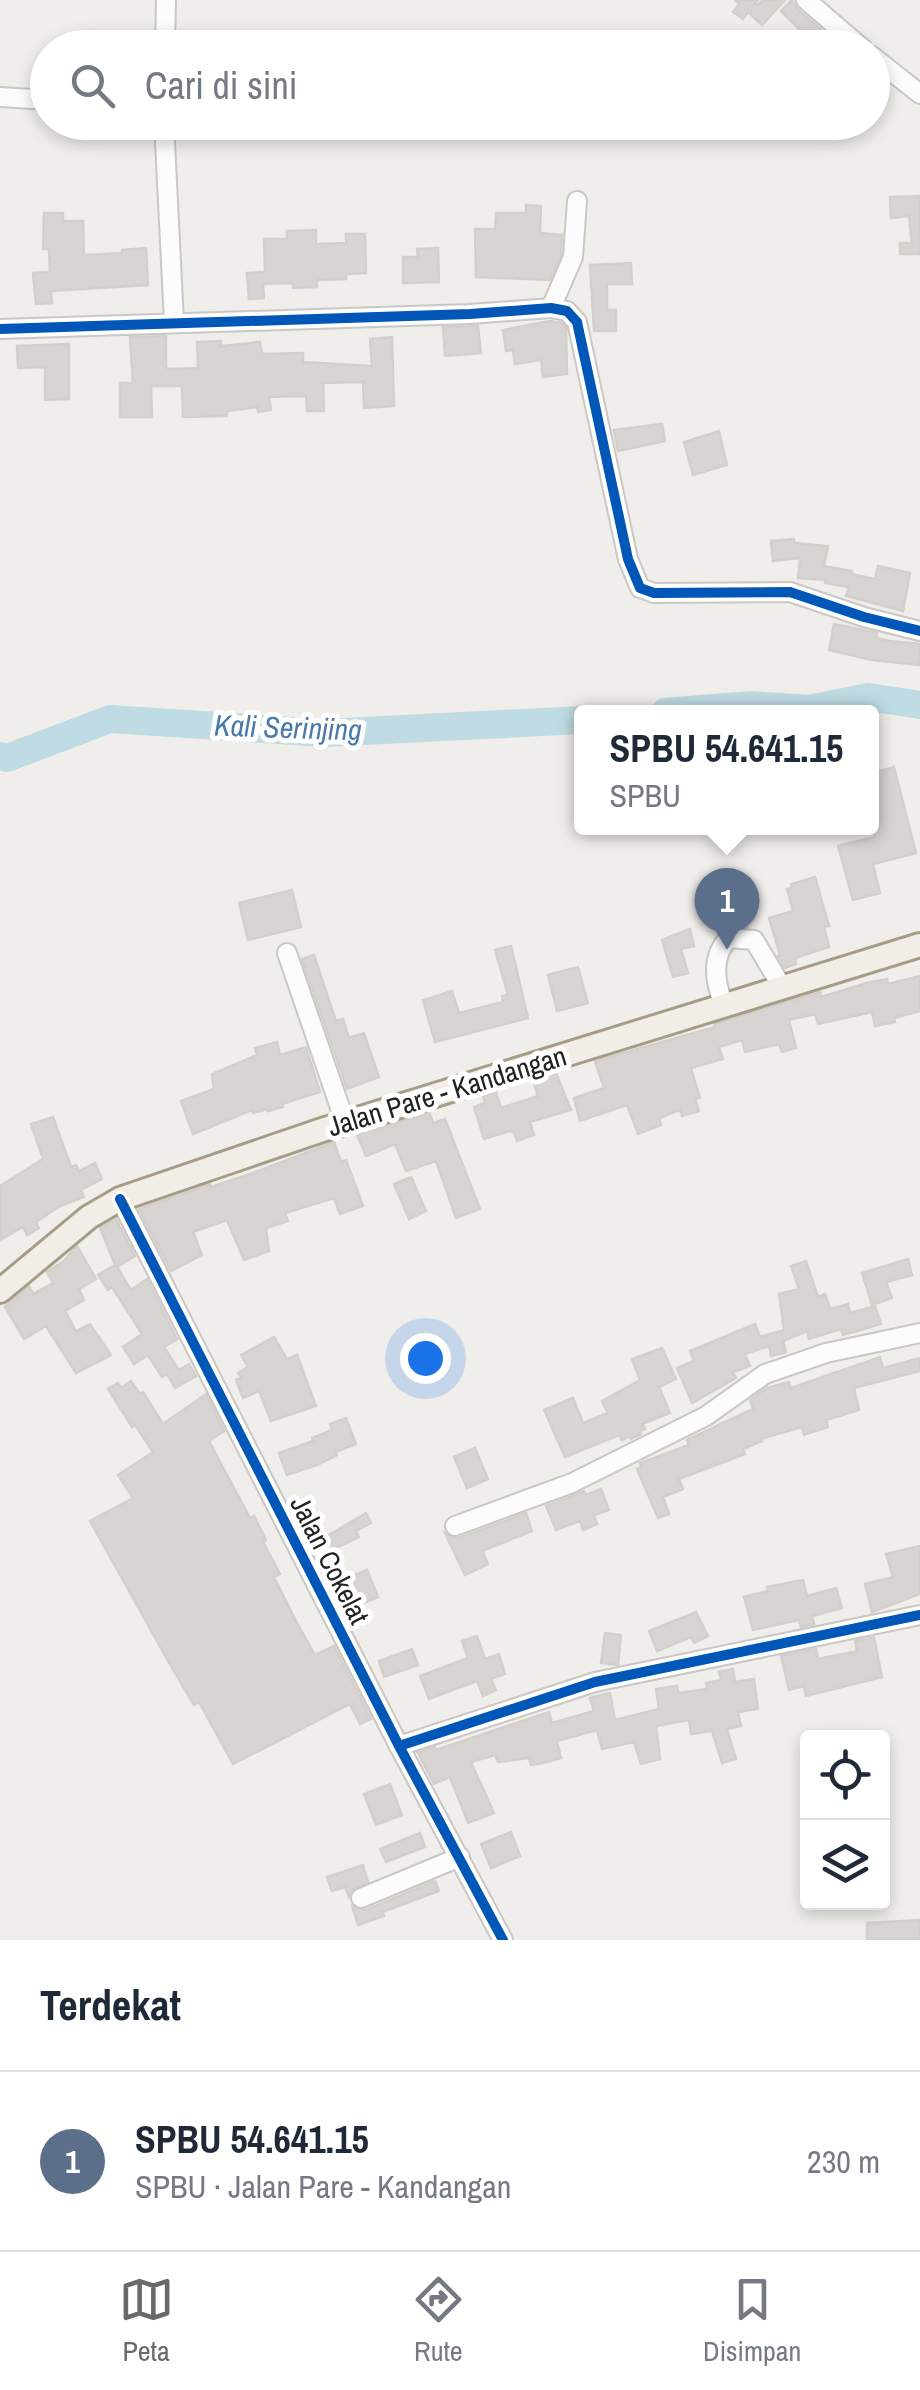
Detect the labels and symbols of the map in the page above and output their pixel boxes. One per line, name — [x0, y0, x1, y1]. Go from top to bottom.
water label: Kali Serinjing — [214, 704, 363, 750]
pin: 1 — [694, 868, 760, 950]
street label: Jalan Pare - Kandangan — [323, 1037, 571, 1145]
your location — [400, 1333, 451, 1384]
street label: Jalan Cokelat — [281, 1489, 379, 1631]

